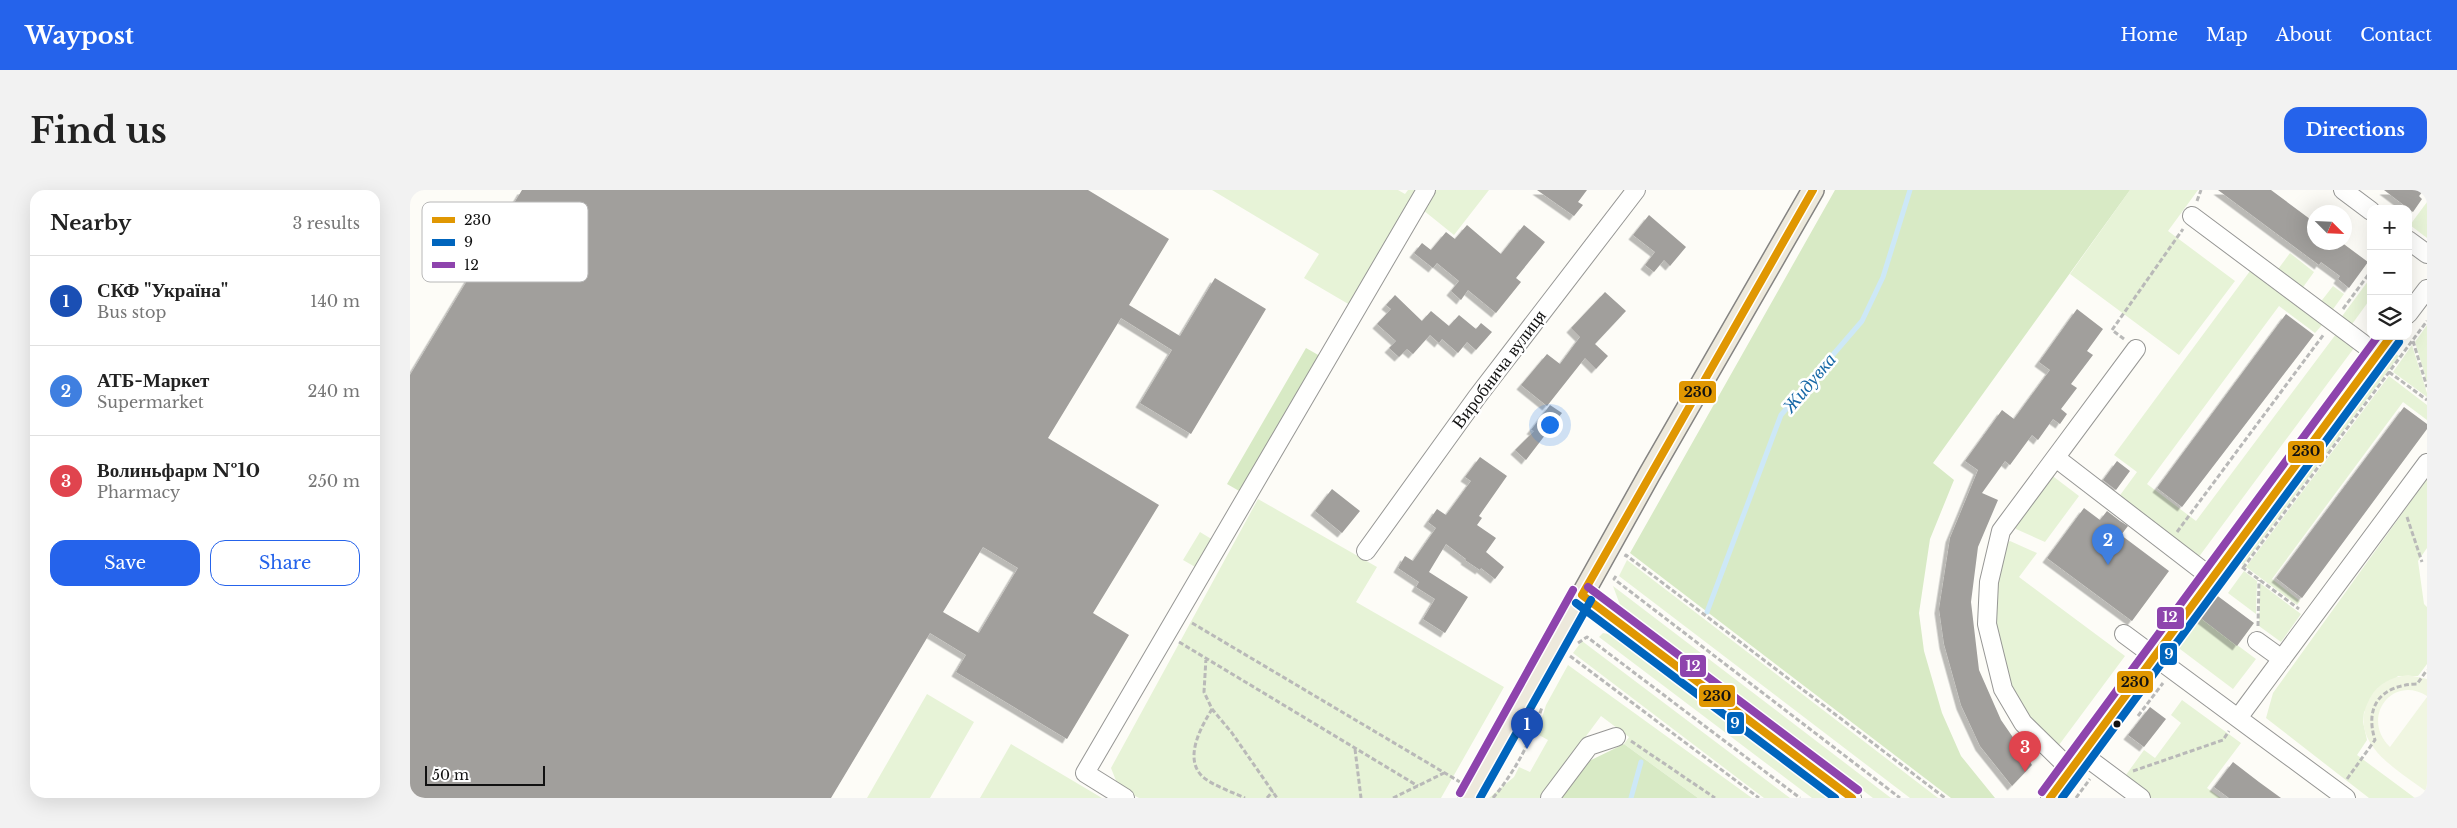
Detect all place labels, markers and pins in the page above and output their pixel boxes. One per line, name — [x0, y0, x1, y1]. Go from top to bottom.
pin: 2 — [2092, 524, 2124, 565]
pin: 1 — [1511, 708, 1543, 749]
unlabelled marker — [2112, 719, 2122, 729]
pin: 3 — [2009, 731, 2041, 772]

